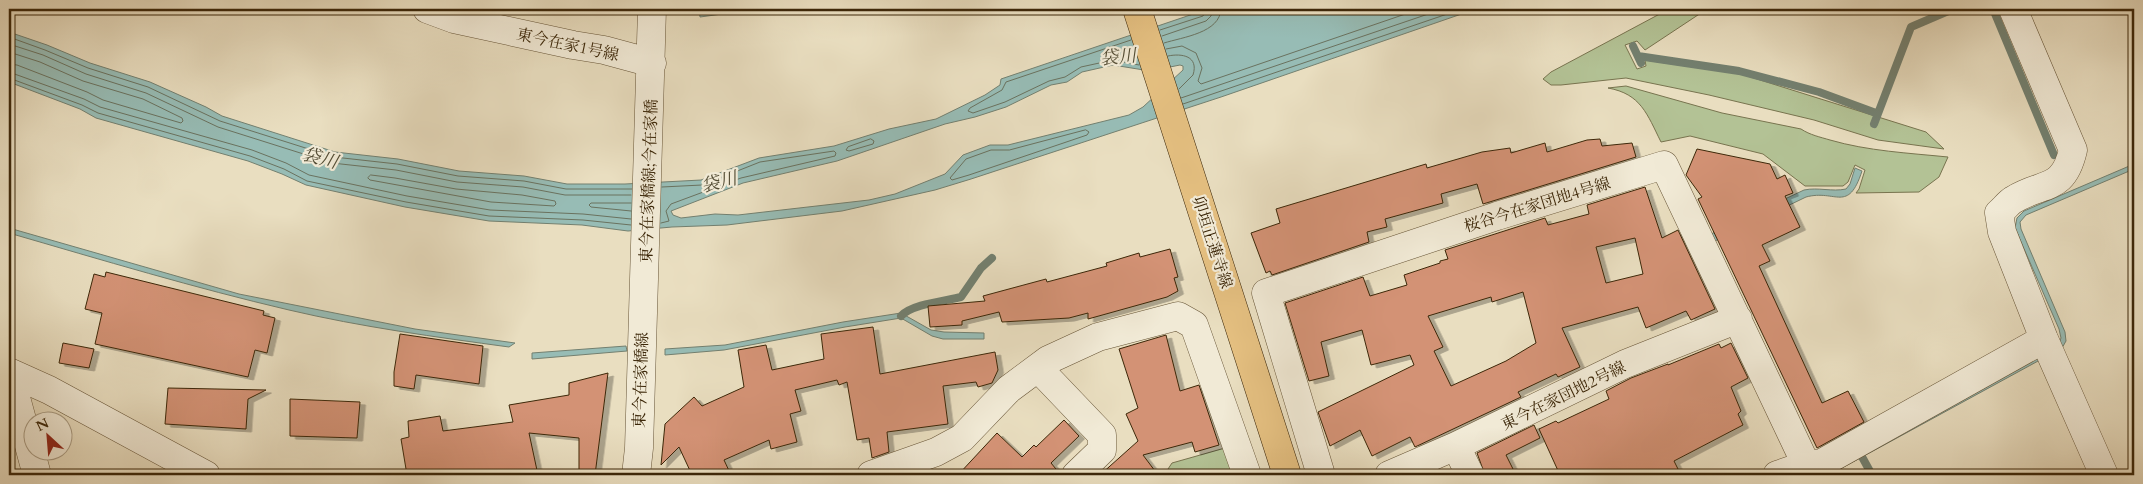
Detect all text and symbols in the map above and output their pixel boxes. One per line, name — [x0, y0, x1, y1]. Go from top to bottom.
street label: 東今在家1号線 — [515, 23, 621, 67]
water label: 袋川 — [1099, 43, 1139, 72]
street label: 東今在家橋線;今在家橋 — [635, 99, 663, 263]
water label: 袋川 — [299, 142, 342, 176]
water label: 袋川 — [699, 166, 742, 199]
street label: 桜谷今在家団地4号線 — [1461, 172, 1613, 238]
street label: 卯垣正蓮寺線 — [1187, 193, 1237, 291]
street label: 東今在家橋線 — [628, 332, 654, 428]
street label: 東今在家団地2号線 — [1497, 356, 1629, 436]
north arrow — [22, 412, 72, 462]
text: N — [33, 414, 52, 436]

